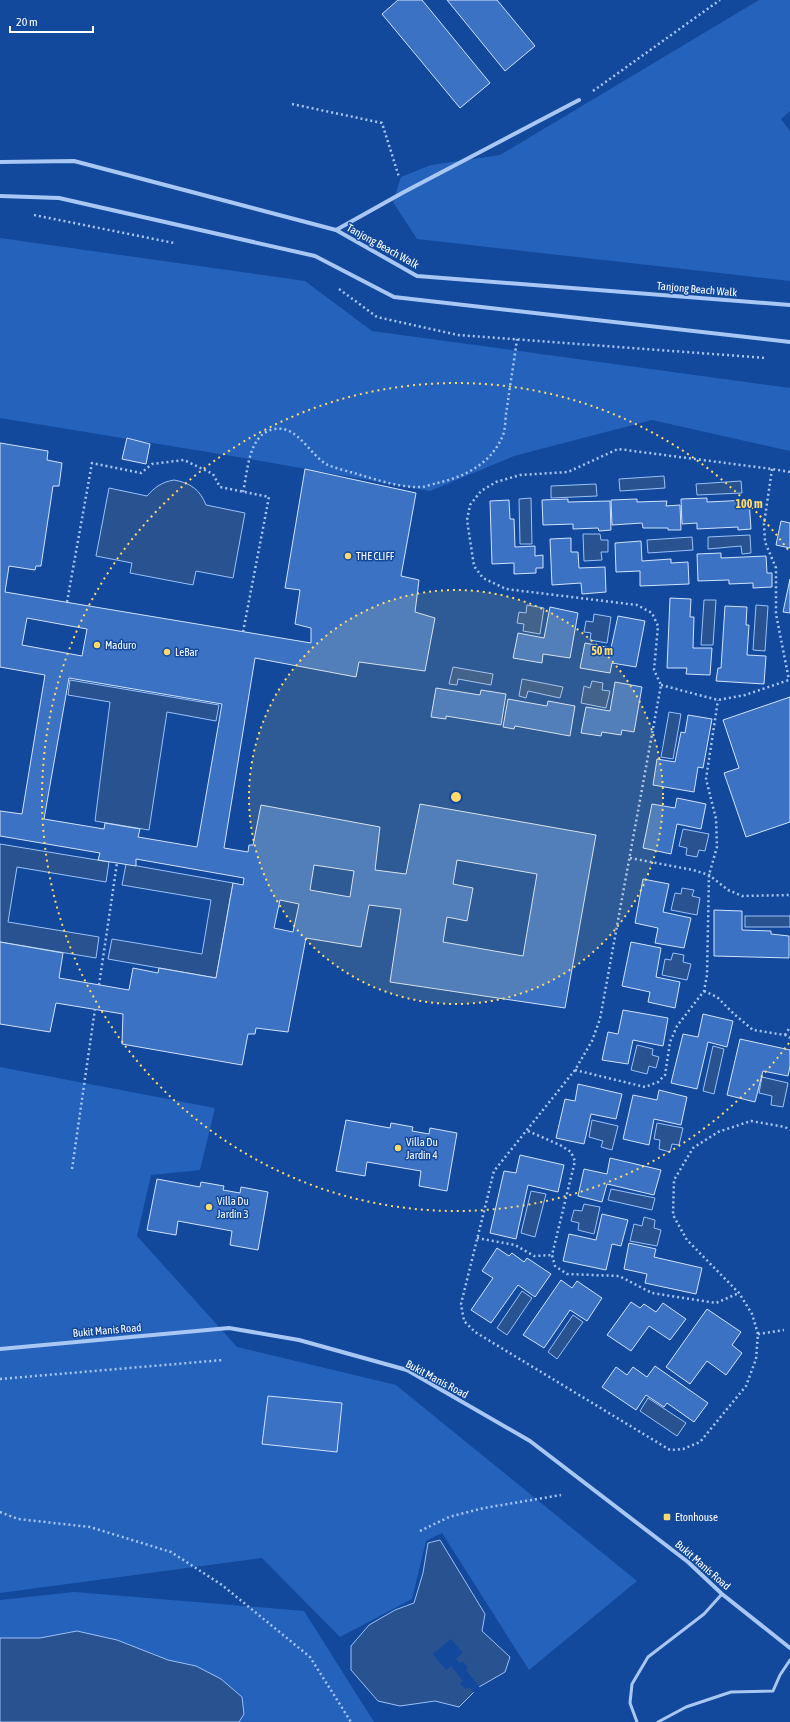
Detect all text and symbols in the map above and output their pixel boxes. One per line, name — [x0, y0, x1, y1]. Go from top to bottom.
scale bar — [10, 8, 93, 34]
text: 20 m — [16, 15, 38, 29]
street label: Tanjong Beach Walk — [345, 221, 421, 271]
street label: Tanjong Beach Walk — [656, 280, 738, 299]
text: 100 m — [735, 497, 763, 511]
place label: THE CLIFF — [356, 550, 395, 562]
marker: THE CLIFF — [343, 551, 353, 561]
place label: Maduro — [105, 639, 136, 651]
marker: Maduro — [92, 640, 102, 650]
text: 50 m — [591, 644, 613, 658]
place label: LeBar — [175, 646, 199, 658]
marker: LeBar — [162, 647, 172, 657]
centre of rings — [449, 790, 463, 804]
place label: Villa Du Jardin 4 — [406, 1136, 438, 1161]
marker: Villa Du Jardin 4 — [393, 1143, 403, 1153]
place label: Villa Du Jardin 3 — [217, 1195, 249, 1220]
marker: Villa Du Jardin 3 — [204, 1202, 214, 1212]
street label: Bukit Manis Road — [72, 1321, 142, 1339]
street label: Bukit Manis Road — [404, 1358, 470, 1400]
place label: Etonhouse — [675, 1511, 718, 1523]
marker: Etonhouse — [662, 1512, 672, 1522]
street label: Bukit Manis Road — [673, 1538, 733, 1592]

